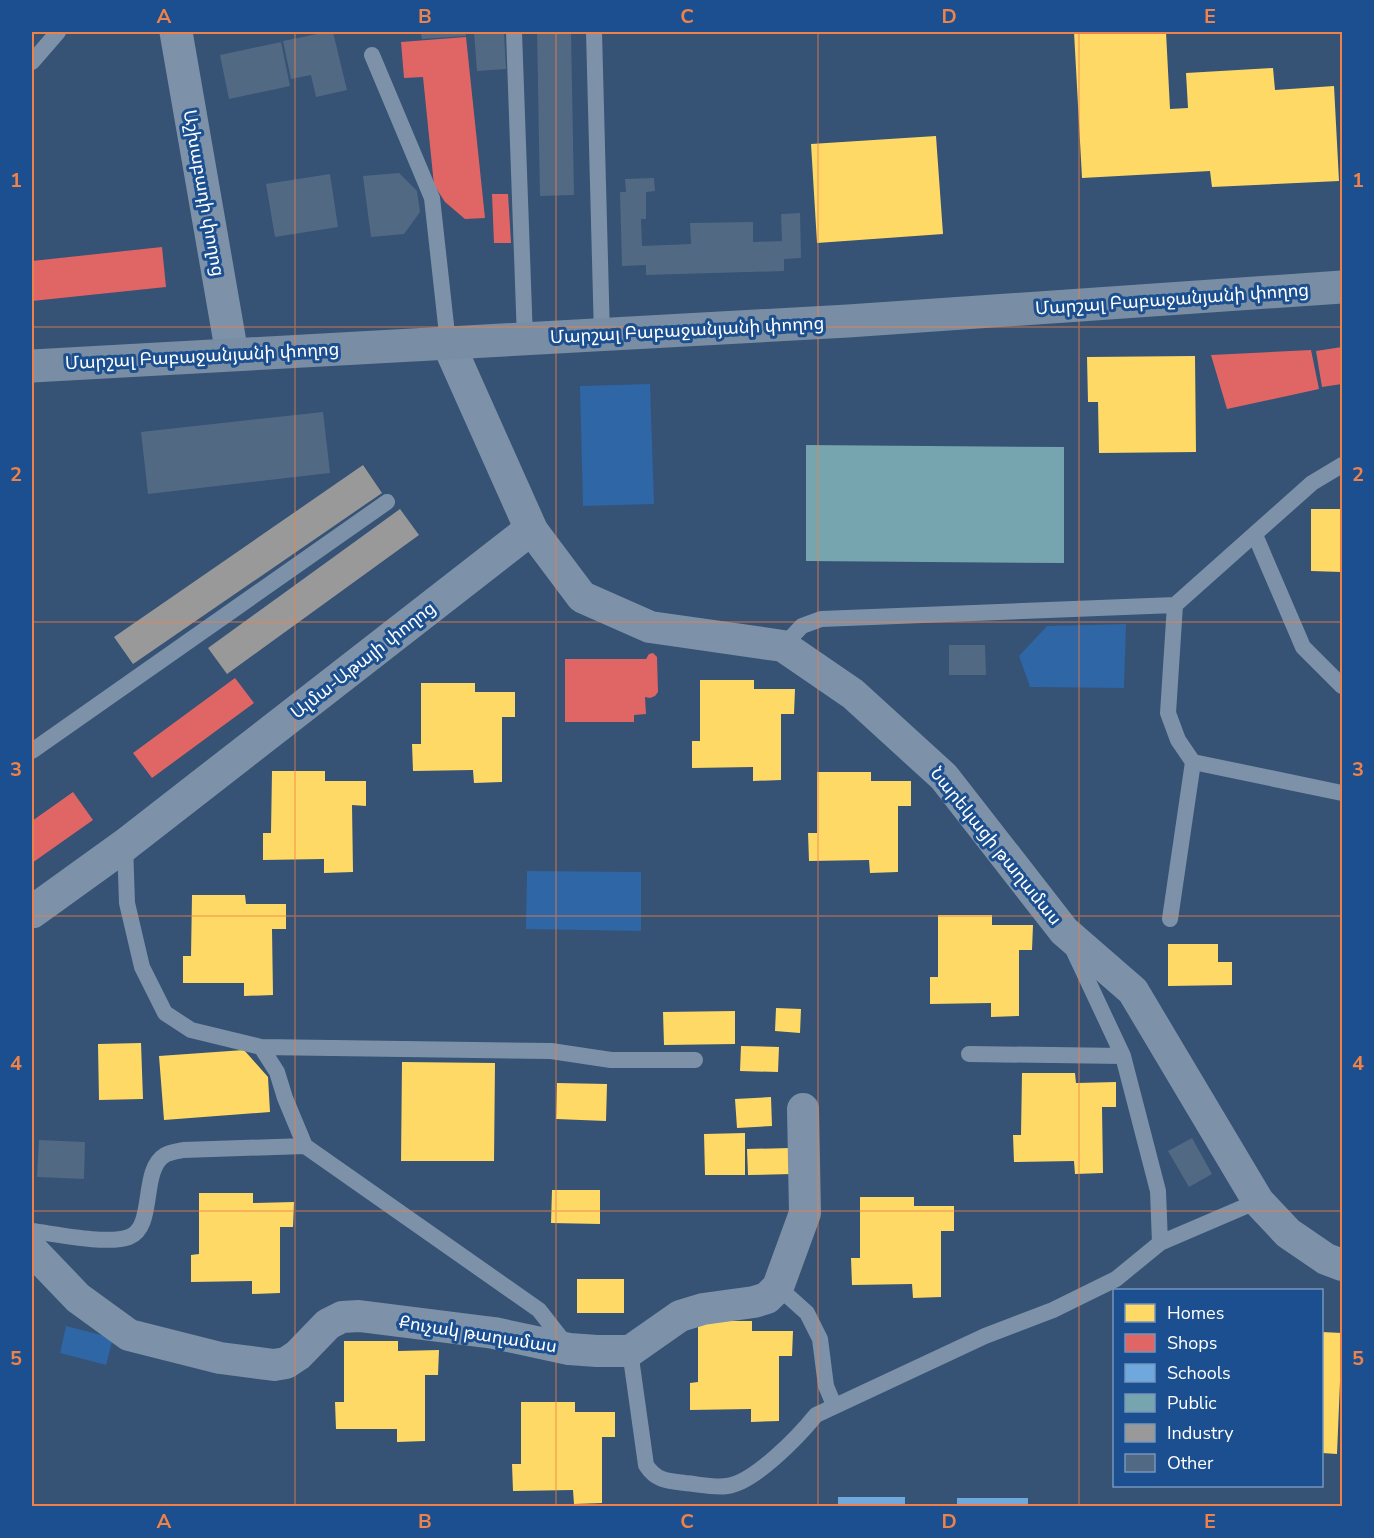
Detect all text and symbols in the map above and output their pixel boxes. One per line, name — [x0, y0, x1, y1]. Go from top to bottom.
text: A — [157, 3, 172, 30]
text: B — [418, 3, 432, 30]
text: C — [680, 3, 694, 30]
text: D — [941, 3, 957, 30]
text: E — [1204, 3, 1216, 30]
street label: Աշխաբադի փողոց — [178, 108, 230, 278]
text: 1 — [10, 167, 22, 194]
text: 1 — [1352, 167, 1364, 194]
street label: Մարշալ Բաբաջանյանի փողոց — [1034, 277, 1310, 321]
street label: Մարշալ Բաբաջանյանի փողոց — [549, 311, 825, 349]
street label: Մարշալ Բաբաջանյանի փողոց — [64, 337, 340, 375]
text: 2 — [10, 461, 22, 488]
text: 2 — [1352, 461, 1364, 488]
street label: Ալմա-Աթայի փողոց — [286, 596, 440, 724]
text: 3 — [10, 756, 22, 783]
text: 3 — [1352, 756, 1364, 783]
street label: Նարեկացի թաղամաս — [925, 762, 1067, 930]
text: 4 — [10, 1050, 22, 1077]
text: 4 — [1352, 1050, 1364, 1077]
legend — [1113, 1289, 1323, 1487]
text: Homes — [1167, 1301, 1224, 1325]
street label: Քուչակ թաղամաս — [397, 1310, 559, 1358]
text: Shops — [1167, 1331, 1217, 1355]
text: 5 — [10, 1345, 22, 1372]
text: 5 — [1352, 1345, 1364, 1372]
text: Schools — [1167, 1361, 1231, 1385]
text: Public — [1167, 1391, 1217, 1415]
text: Industry — [1167, 1421, 1234, 1445]
text: Other — [1167, 1451, 1214, 1475]
text: A — [157, 1508, 172, 1535]
text: B — [418, 1508, 432, 1535]
text: C — [680, 1508, 694, 1535]
text: D — [941, 1508, 957, 1535]
text: E — [1204, 1508, 1216, 1535]

